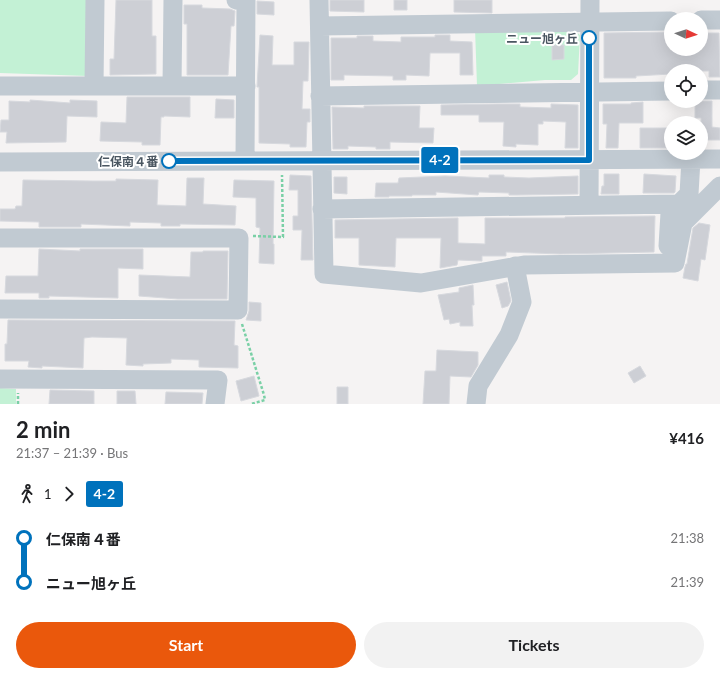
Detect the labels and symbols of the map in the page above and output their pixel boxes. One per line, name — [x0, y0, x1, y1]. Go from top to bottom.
north arrow — [664, 12, 708, 56]
marker: ニュー旭ヶ丘 — [581, 30, 597, 46]
place label: ニュー旭ヶ丘 — [506, 31, 578, 46]
line badge: 4-2 — [417, 147, 463, 173]
marker: 仁保南４番 — [161, 153, 177, 169]
place label: 仁保南４番 — [98, 154, 159, 169]

